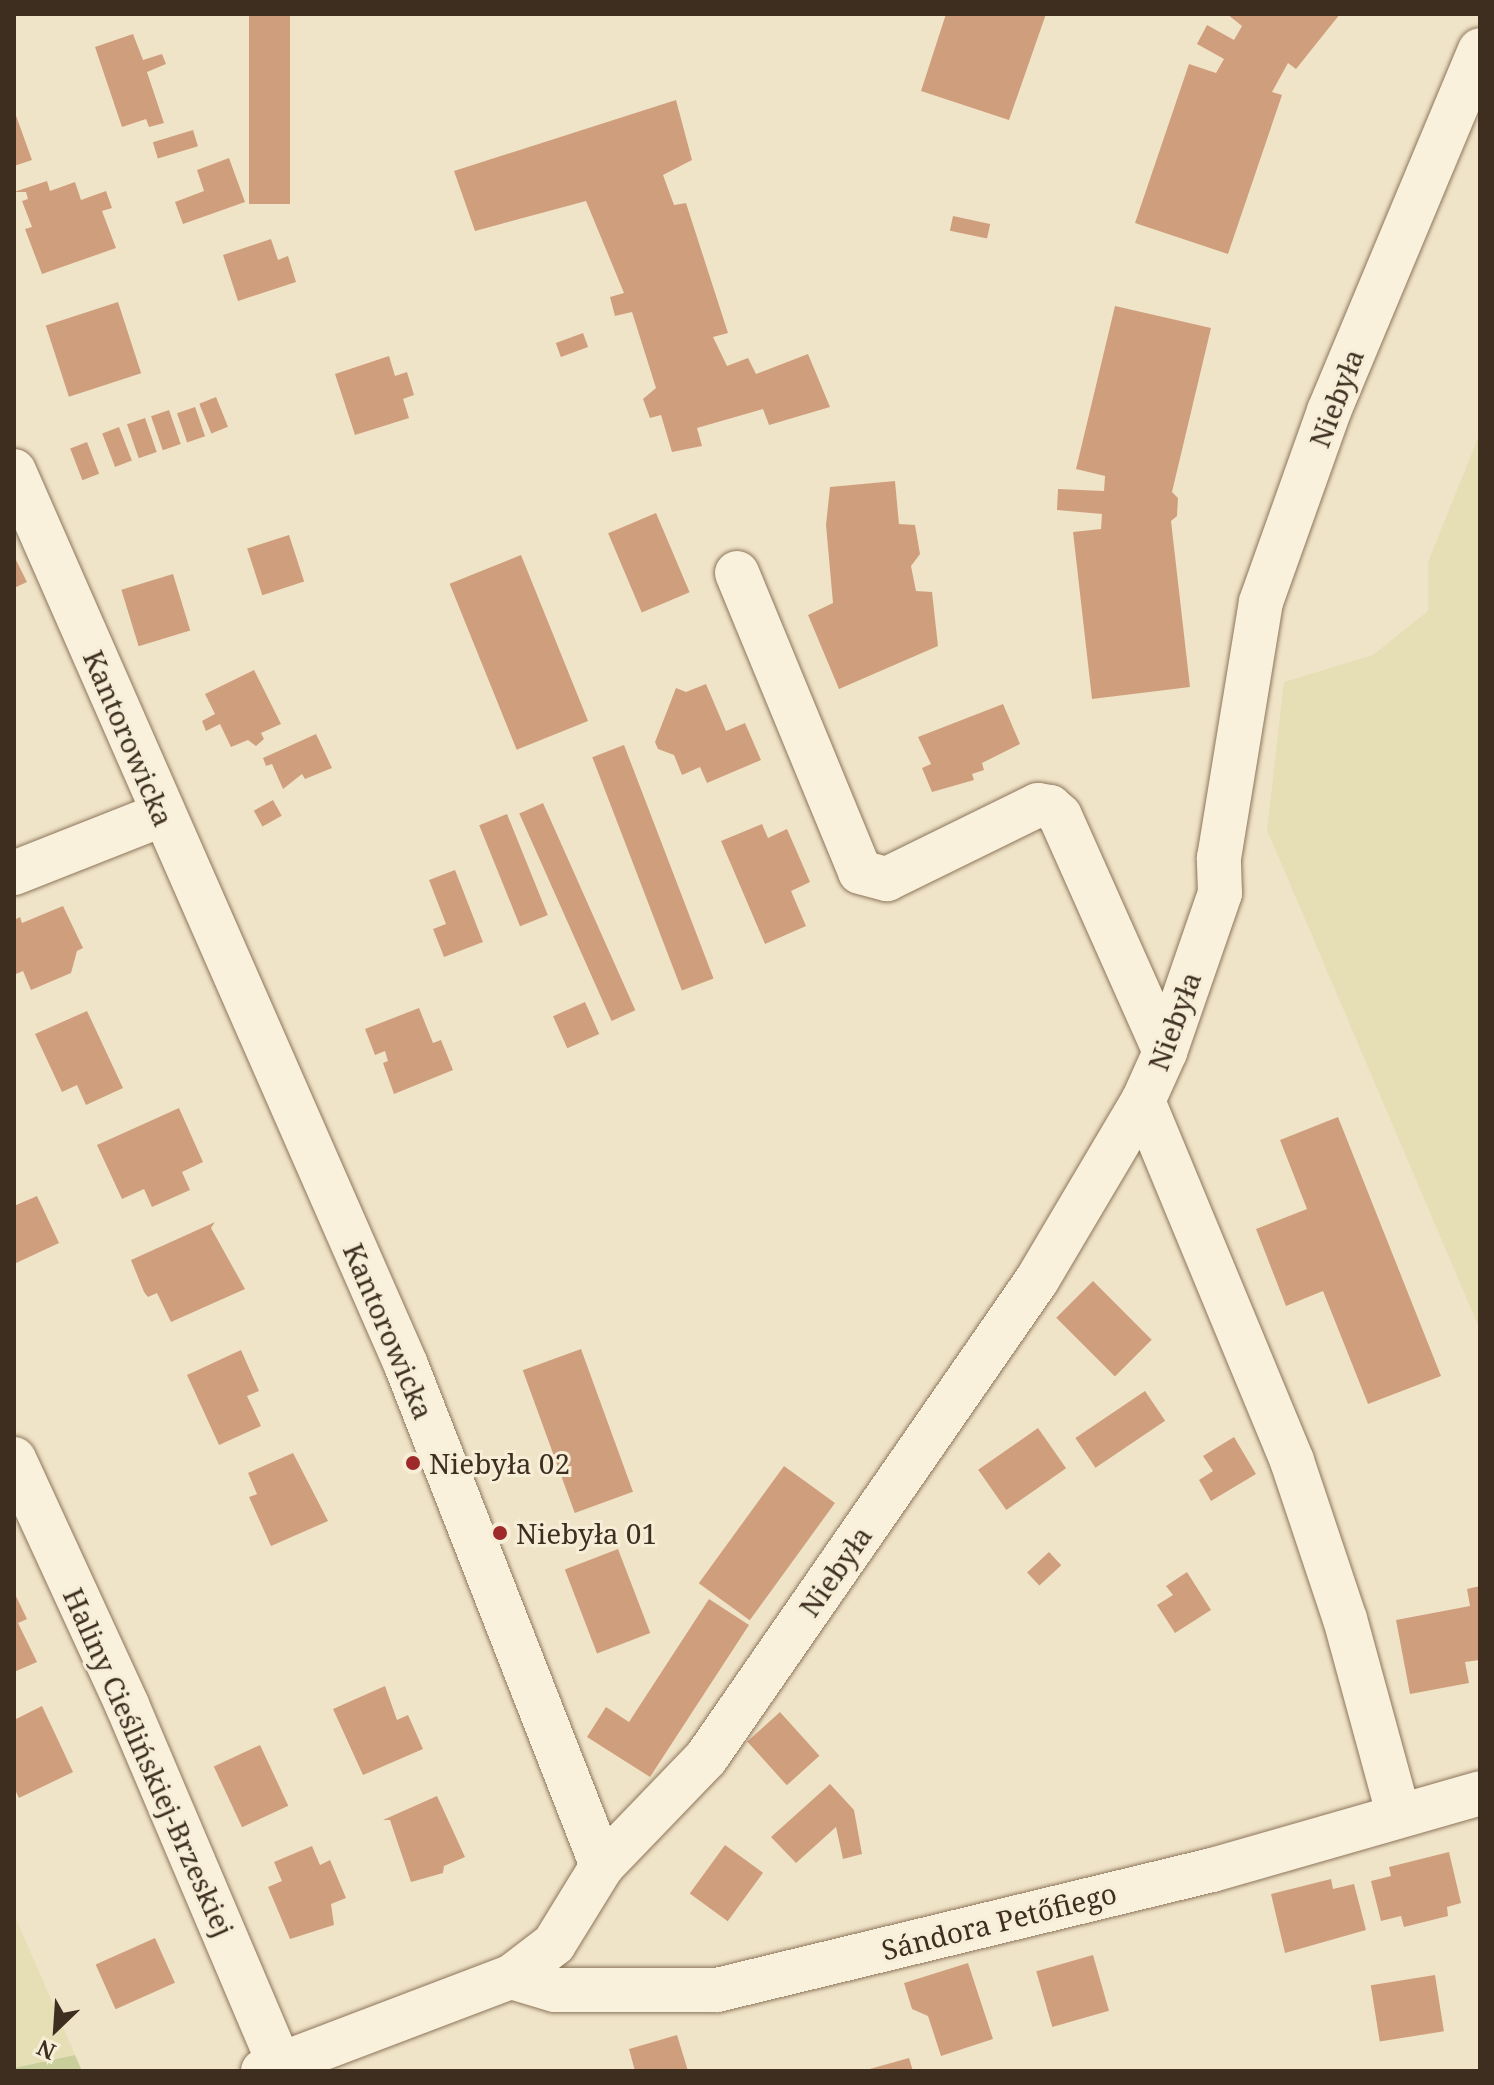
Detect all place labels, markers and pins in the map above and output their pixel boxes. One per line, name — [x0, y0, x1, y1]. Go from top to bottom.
place label: Niebyła 02 — [429, 1446, 570, 1480]
marker: Niebyła 02 — [404, 1454, 422, 1472]
place label: Niebyła 01 — [516, 1516, 657, 1550]
marker: Niebyła 01 — [491, 1524, 509, 1542]

